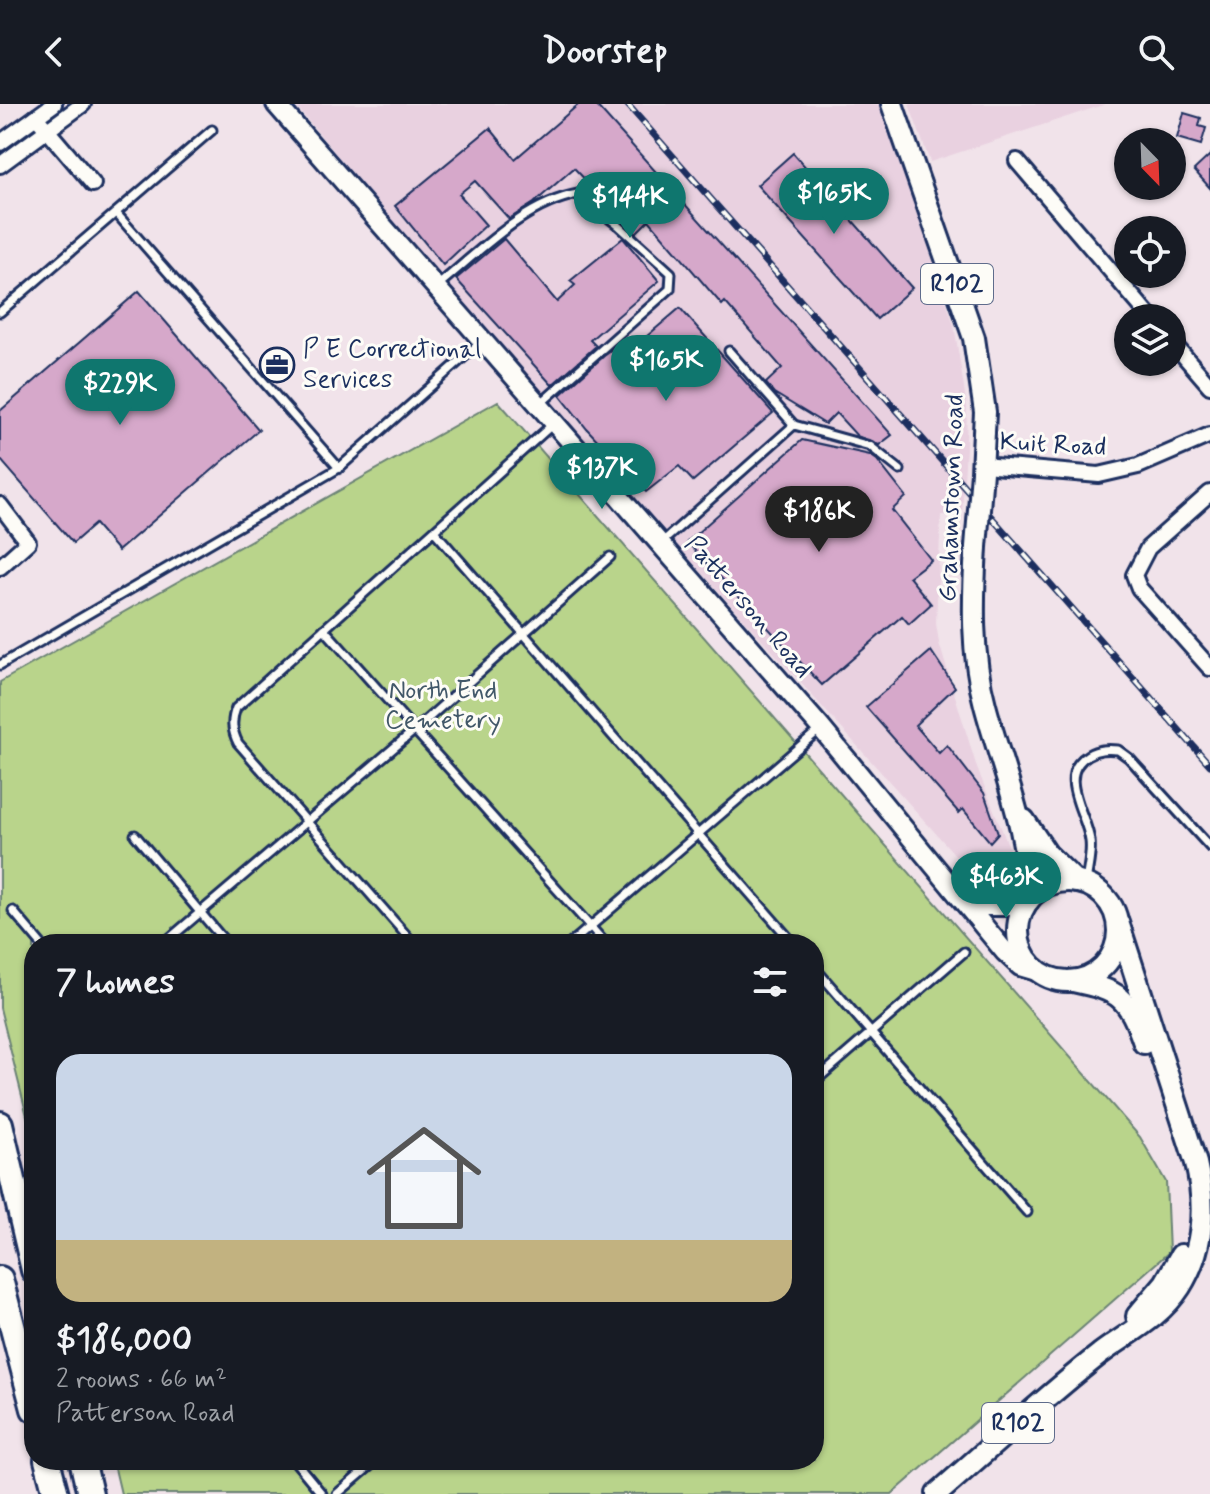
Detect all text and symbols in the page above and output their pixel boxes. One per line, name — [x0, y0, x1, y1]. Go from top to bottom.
text: Doorstep — [542, 29, 668, 76]
icon: back — [32, 30, 76, 74]
icon: search — [1134, 30, 1178, 74]
north arrow — [1114, 128, 1186, 200]
map controls — [1114, 128, 1186, 376]
pin: $165K — [778, 168, 890, 236]
pin: $144K — [574, 172, 686, 240]
text: $165K — [797, 177, 871, 211]
text: $144K — [592, 181, 668, 215]
button: locate — [1114, 216, 1186, 288]
road number: R102 — [921, 264, 993, 304]
button: layers — [1114, 304, 1186, 376]
place label: P E Correctional Services — [303, 333, 481, 397]
pin: $165K — [610, 335, 722, 403]
text: $165K — [629, 344, 703, 378]
office icon: P E Correctional Services — [258, 346, 296, 384]
pin: $229K — [64, 359, 176, 427]
text: $229K — [83, 368, 157, 402]
street label: Grahamstown Road — [931, 393, 973, 603]
street label: Kuit Road — [999, 425, 1107, 465]
pin: $137K — [546, 443, 658, 511]
text: $137K — [567, 452, 637, 486]
pin: $186K — [763, 486, 875, 554]
text: $186K — [783, 495, 855, 529]
street label: Patterson Road — [677, 528, 819, 686]
park label: North End Cemetery — [385, 674, 501, 738]
pin: $463K — [950, 852, 1062, 920]
text: $463K — [969, 861, 1043, 895]
text: 7 homes — [56, 960, 175, 1005]
icon: filters — [748, 960, 792, 1004]
icon: home — [352, 1106, 496, 1250]
text: $186,000 — [56, 1318, 192, 1363]
text: 2 rooms · 66 m² — [56, 1363, 227, 1397]
text: Patterson Road — [56, 1397, 235, 1431]
road number: R102 — [982, 1403, 1054, 1443]

